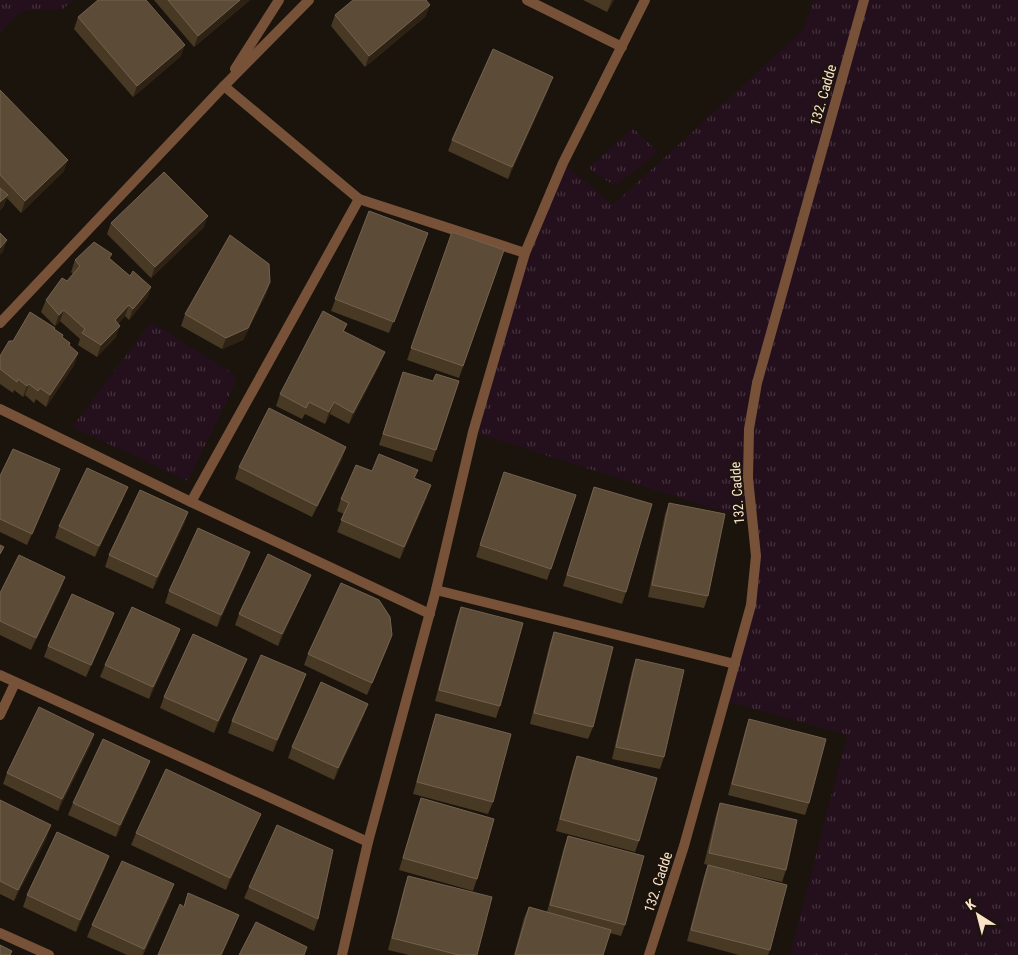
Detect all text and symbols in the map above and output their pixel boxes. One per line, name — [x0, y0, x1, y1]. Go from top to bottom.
street label: 132. Cadde — [807, 62, 839, 127]
street label: 132. Cadde — [727, 461, 747, 525]
street label: 132. Cadde — [641, 849, 675, 914]
north arrow — [953, 890, 1003, 940]
text: K — [963, 896, 978, 913]

